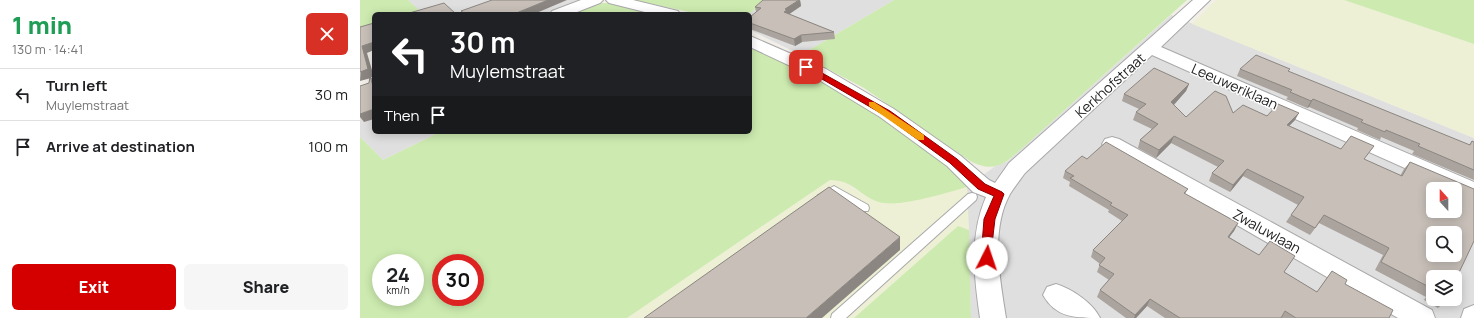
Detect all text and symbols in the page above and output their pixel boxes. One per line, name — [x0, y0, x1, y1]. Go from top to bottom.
text: 1 min — [12, 8, 72, 41]
button: close — [306, 13, 348, 55]
text: 30 m — [450, 23, 515, 61]
icon: left — [384, 28, 436, 80]
text: 130 m · 14:41 — [12, 40, 83, 58]
street label: Kerkhofstraat — [1071, 48, 1149, 122]
pin — [789, 50, 823, 84]
icon: arrive — [795, 56, 817, 78]
street label: Leeuweriklaan — [1189, 58, 1281, 114]
text: Muylemstraat — [450, 59, 565, 83]
text: Turn left — [46, 75, 108, 96]
icon: left — [12, 84, 34, 106]
text: 30 m — [315, 84, 348, 105]
text: Muylemstraat — [46, 96, 129, 114]
icon: arrive — [427, 104, 449, 126]
text: Then — [384, 105, 419, 126]
icon: arrive — [12, 136, 34, 158]
text: Arrive at destination — [46, 136, 195, 157]
text: 100 m — [308, 136, 348, 157]
north arrow — [1426, 182, 1462, 218]
map controls — [1426, 182, 1462, 306]
street label: Zwaluwlaan — [1229, 204, 1305, 258]
button: search — [1426, 226, 1462, 262]
position arrow — [966, 237, 1008, 279]
speed limit sign: 30 — [432, 254, 484, 306]
text: 24 — [386, 261, 410, 288]
button: Exit — [12, 264, 176, 310]
button: Share — [184, 264, 348, 310]
button: layers — [1426, 270, 1462, 306]
text: km/h — [386, 283, 410, 297]

